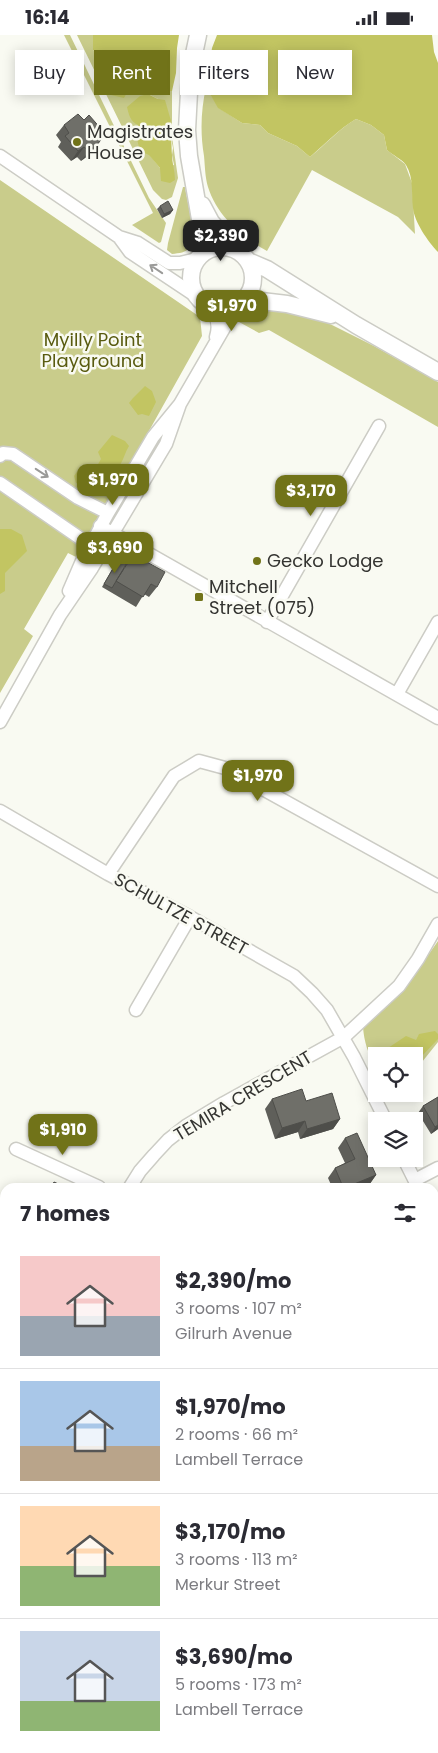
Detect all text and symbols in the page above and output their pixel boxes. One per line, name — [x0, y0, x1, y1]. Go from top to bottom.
text: 16:14 — [25, 4, 70, 31]
chip: Buy — [15, 50, 84, 95]
chip: Rent — [94, 50, 170, 95]
chip: Filters — [180, 50, 268, 95]
chip: New — [278, 50, 352, 95]
place label: Magistrates House — [87, 119, 193, 165]
marker: Magistrates House — [71, 136, 83, 148]
pin: $2,390 — [180, 219, 262, 262]
text: $2,390 — [194, 224, 248, 247]
one-way arrow — [149, 264, 163, 274]
pin: $1,970 — [191, 289, 273, 332]
text: $1,970 — [207, 294, 257, 317]
park label: Myilly Point Playground — [42, 327, 144, 373]
pin: $1,970 — [72, 463, 154, 506]
one-way arrow — [35, 468, 49, 478]
text: $1,970 — [88, 468, 138, 491]
pin: $3,170 — [270, 475, 352, 517]
text: $3,170 — [286, 479, 336, 502]
pin: $3,690 — [74, 531, 156, 574]
text: $3,690 — [87, 536, 143, 559]
place label: Gecko Lodge — [267, 548, 383, 573]
marker: Gecko Lodge — [251, 555, 263, 567]
place label: Mitchell Street (075) — [209, 574, 315, 620]
marker: Mitchell Street (075) — [193, 591, 205, 603]
pin: $1,970 — [217, 759, 299, 802]
text: $1,970 — [233, 764, 283, 787]
street label: SCHULTZE STREET — [110, 866, 253, 961]
street label: TEMIRA CRESCENT — [169, 1044, 317, 1147]
map controls — [368, 1047, 423, 1167]
button: locate — [368, 1047, 423, 1102]
button: layers — [368, 1112, 423, 1167]
pin: $1,910 — [22, 1113, 104, 1156]
text: $1,910 — [39, 1118, 87, 1141]
text: 7 homes — [20, 1199, 110, 1228]
icon: filters — [391, 1199, 419, 1227]
text: $2,390/mo — [175, 1266, 291, 1295]
icon: home — [60, 1276, 120, 1336]
text: 3 rooms · 107 m² — [175, 1297, 302, 1320]
text: Gilrurh Avenue — [175, 1322, 292, 1345]
text: $1,970/mo — [175, 1392, 286, 1421]
icon: home — [60, 1401, 120, 1461]
text: 2 rooms · 66 m² — [175, 1423, 298, 1446]
text: Lambell Terrace — [175, 1448, 303, 1471]
text: $3,170/mo — [175, 1517, 286, 1546]
icon: home — [60, 1526, 120, 1586]
text: 3 rooms · 113 m² — [175, 1548, 298, 1571]
text: Merkur Street — [175, 1573, 280, 1596]
text: $3,690/mo — [175, 1642, 293, 1671]
icon: home — [60, 1651, 120, 1711]
text: 5 rooms · 173 m² — [175, 1673, 302, 1696]
text: Lambell Terrace — [175, 1698, 303, 1721]

